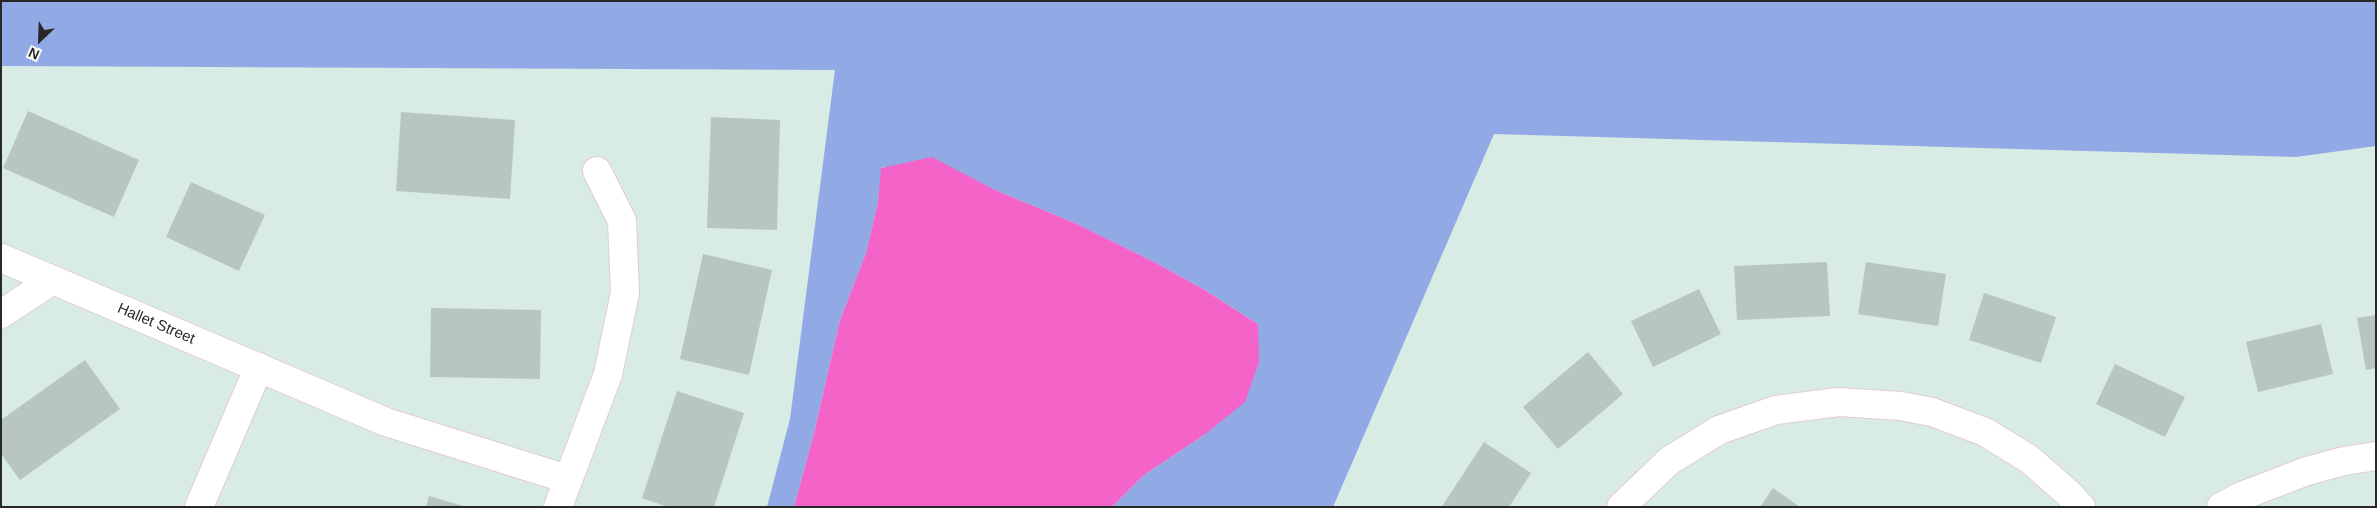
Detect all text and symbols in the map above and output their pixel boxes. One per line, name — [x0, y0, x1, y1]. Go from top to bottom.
north arrow — [15, 15, 65, 65]
text: N — [26, 44, 42, 63]
street label: Hallet Street — [114, 300, 198, 348]

